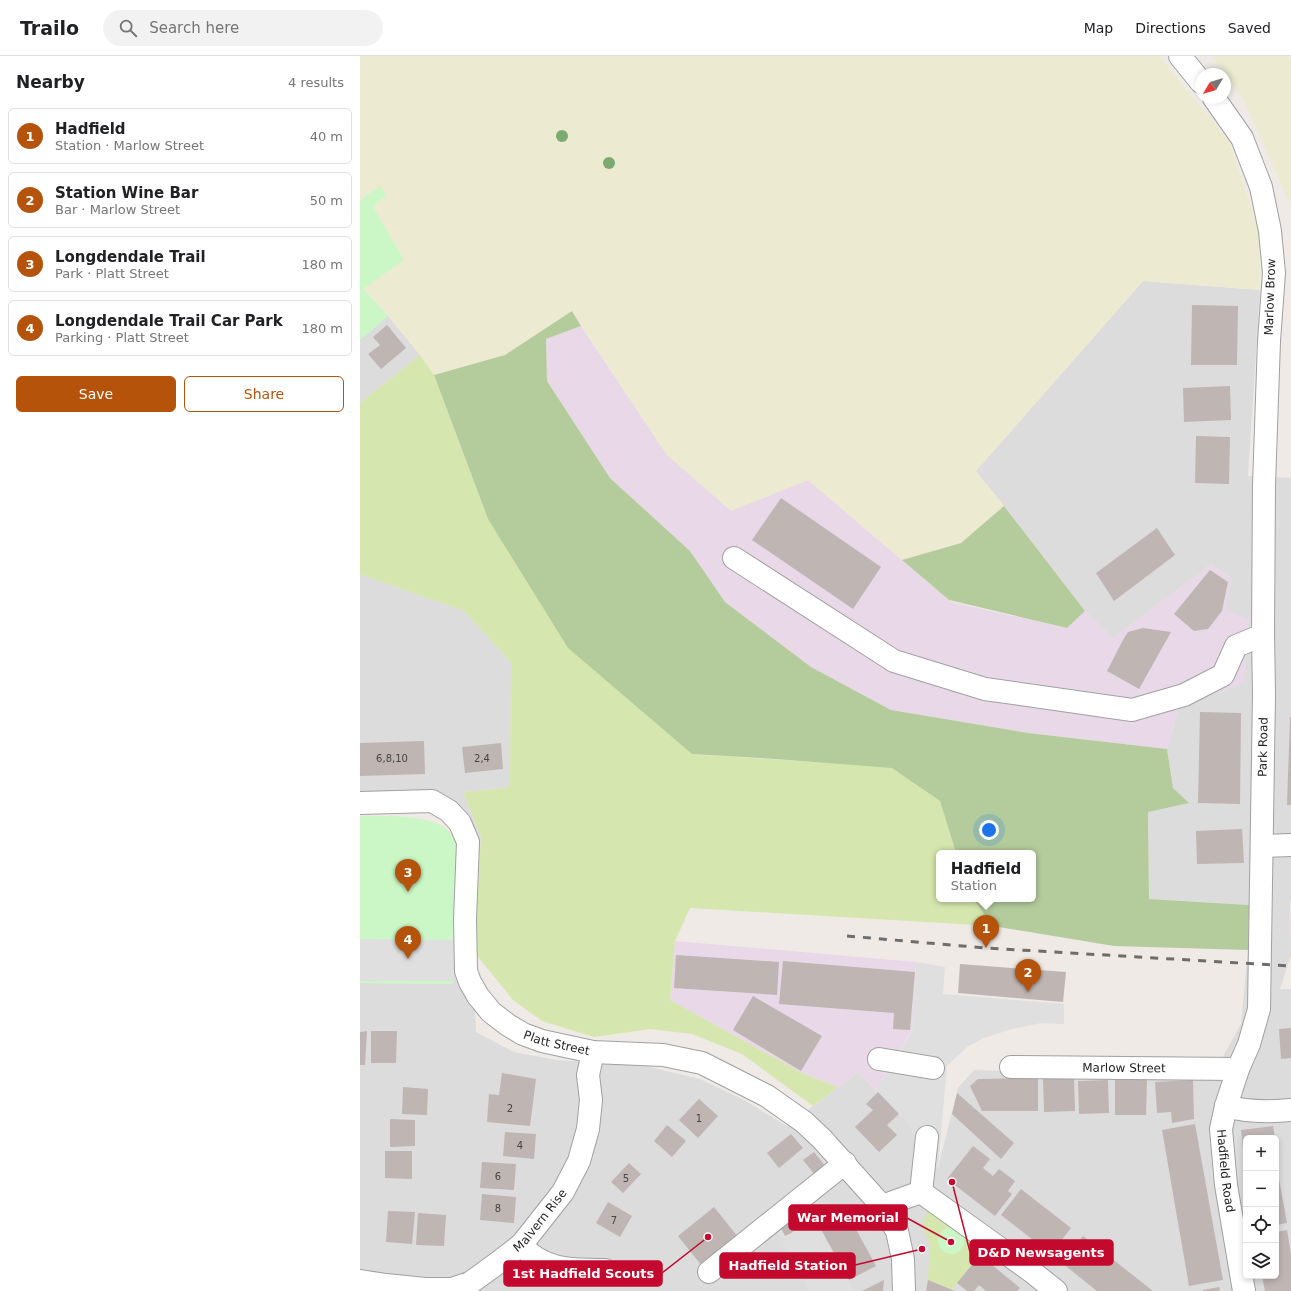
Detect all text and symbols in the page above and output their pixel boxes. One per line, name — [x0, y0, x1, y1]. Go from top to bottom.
search box — [103, 10, 383, 46]
text: Trailo — [20, 17, 79, 39]
icon: search — [117, 17, 139, 39]
text: Search here — [149, 19, 239, 37]
text: Map — [1084, 20, 1113, 36]
text: Directions — [1135, 20, 1206, 36]
text: Saved — [1228, 20, 1271, 36]
north arrow — [1195, 68, 1231, 104]
text: Nearby — [16, 72, 85, 92]
text: 4 results — [288, 75, 344, 90]
text: Hadfield — [55, 120, 126, 138]
text: 1 — [25, 129, 35, 144]
text: 40 m — [310, 129, 343, 144]
text: Station · Marlow Street — [55, 138, 204, 153]
text: Station Wine Bar — [55, 184, 198, 202]
text: 2 — [25, 193, 35, 208]
text: 50 m — [310, 193, 343, 208]
text: Bar · Marlow Street — [55, 202, 180, 217]
text: Longdendale Trail — [55, 248, 206, 266]
text: 3 — [25, 257, 35, 272]
text: 180 m — [301, 257, 343, 272]
street label: Marlow Brow — [1262, 258, 1278, 336]
text: Park · Platt Street — [55, 266, 169, 281]
text: Longdendale Trail Car Park — [55, 312, 283, 330]
text: 4 — [25, 321, 35, 336]
text: 180 m — [301, 321, 343, 336]
text: Parking · Platt Street — [55, 330, 189, 345]
button: Save — [16, 376, 176, 412]
button: Share — [184, 376, 344, 412]
street label: Park Road — [1255, 717, 1271, 777]
house number: 6,8,10 — [376, 753, 408, 764]
house number: 2,4 — [474, 753, 490, 764]
your location — [979, 820, 999, 840]
popup — [936, 850, 1036, 902]
pin: 3 — [395, 859, 421, 892]
text: Hadfield — [951, 860, 1021, 878]
text: Station — [951, 878, 997, 893]
pin: 1 — [973, 915, 999, 948]
pin: 4 — [395, 926, 421, 959]
pin: 2 — [1015, 959, 1041, 992]
street label: Platt Street — [522, 1028, 591, 1058]
street label: Marlow Street — [1082, 1061, 1166, 1075]
house number: 2 — [507, 1103, 513, 1114]
house number: 1 — [696, 1113, 702, 1124]
street label: Hadfield Road — [1214, 1128, 1238, 1214]
map controls — [1243, 1135, 1279, 1279]
button: + — [1243, 1135, 1279, 1171]
house number: 4 — [517, 1140, 523, 1151]
house number: 6 — [495, 1171, 501, 1182]
button: − — [1243, 1171, 1279, 1207]
house number: 5 — [623, 1173, 629, 1184]
street label: Malvern Rise — [511, 1186, 570, 1255]
house number: 8 — [495, 1203, 501, 1214]
callout: War Memorial — [789, 1205, 907, 1230]
button: locate — [1243, 1207, 1279, 1243]
text: War Memorial — [797, 1210, 899, 1225]
house number: 7 — [611, 1215, 617, 1226]
callout: D&D Newsagents — [970, 1240, 1113, 1265]
button: layers — [1243, 1243, 1279, 1279]
text: D&D Newsagents — [978, 1245, 1105, 1260]
callout: Hadfield Station — [720, 1253, 855, 1278]
text: Hadfield Station — [729, 1258, 847, 1273]
callout: 1st Hadfield Scouts — [504, 1261, 662, 1286]
text: 1st Hadfield Scouts — [512, 1266, 654, 1281]

